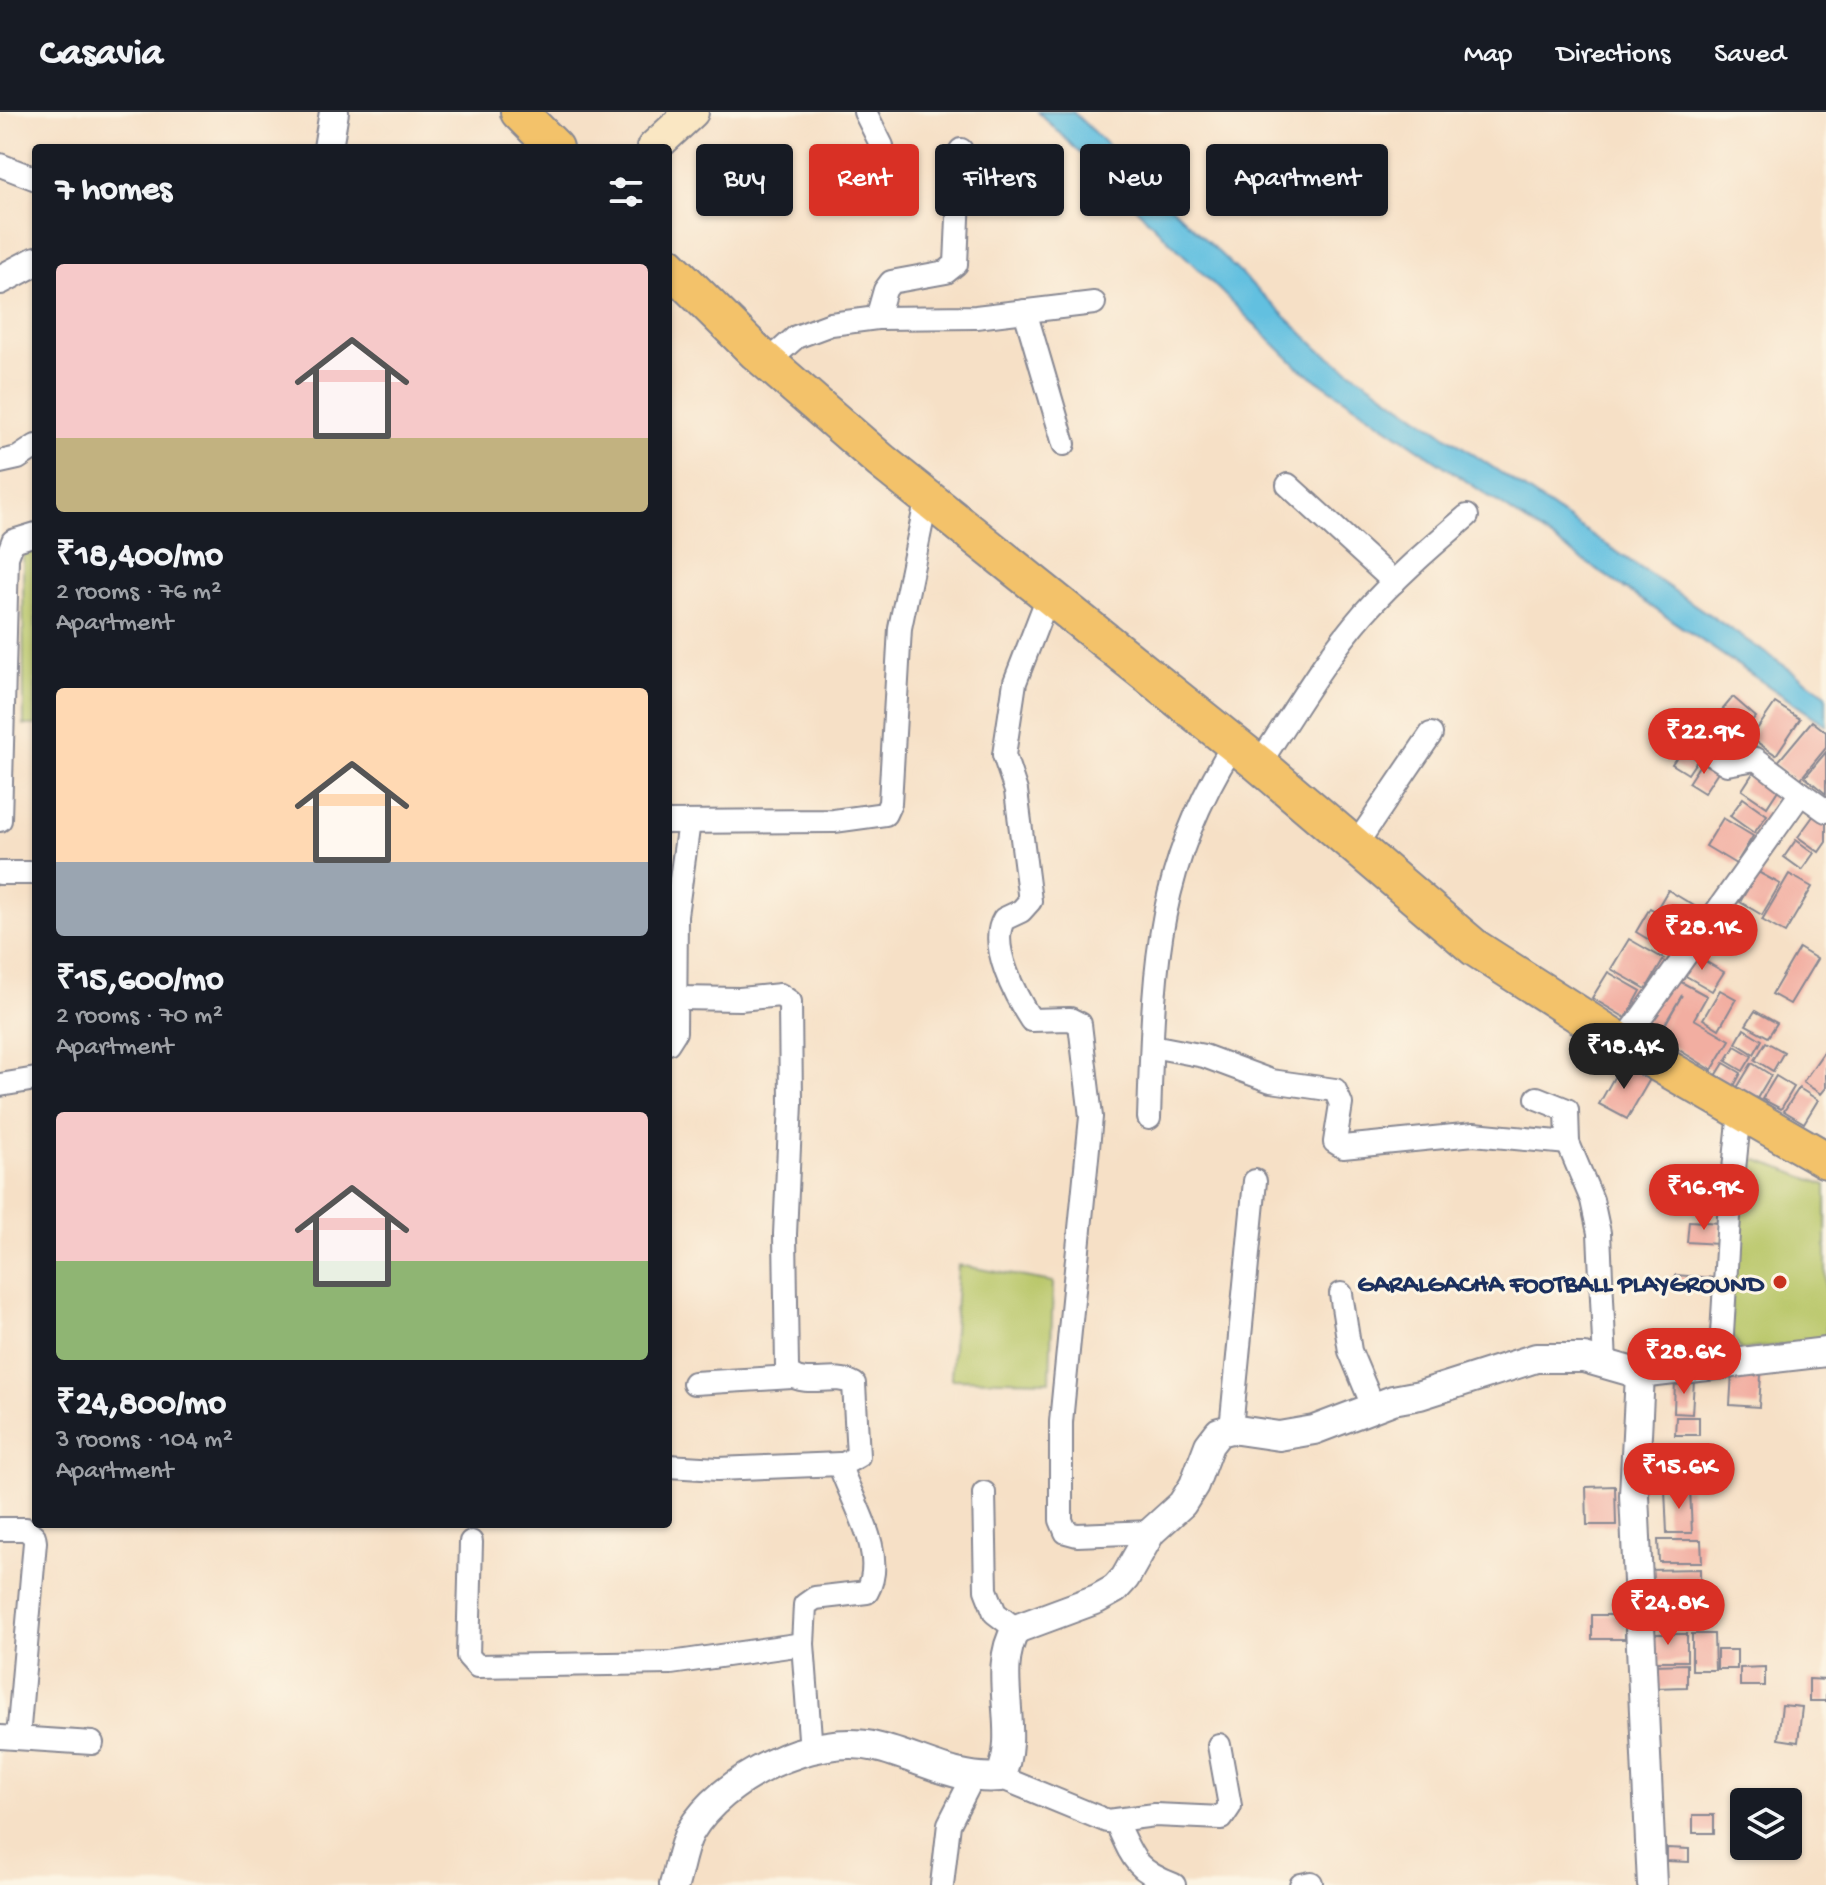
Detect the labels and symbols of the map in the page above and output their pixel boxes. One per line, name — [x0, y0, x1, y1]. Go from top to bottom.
pin: ₹22.9K — [1639, 708, 1769, 776]
pin: ₹28.1K — [1637, 904, 1767, 972]
pin: ₹18.4K — [1559, 1023, 1689, 1091]
pin: ₹16.9K — [1639, 1164, 1769, 1232]
place label: GARALGACHA FOOTBALL PLAYGROUND — [1357, 1271, 1765, 1302]
marker: GARALGACHA FOOTBALL PLAYGROUND — [1771, 1273, 1789, 1291]
pin: ₹28.6K — [1619, 1328, 1749, 1396]
pin: ₹15.6K — [1614, 1443, 1744, 1511]
pin: ₹24.8K — [1603, 1579, 1733, 1647]

